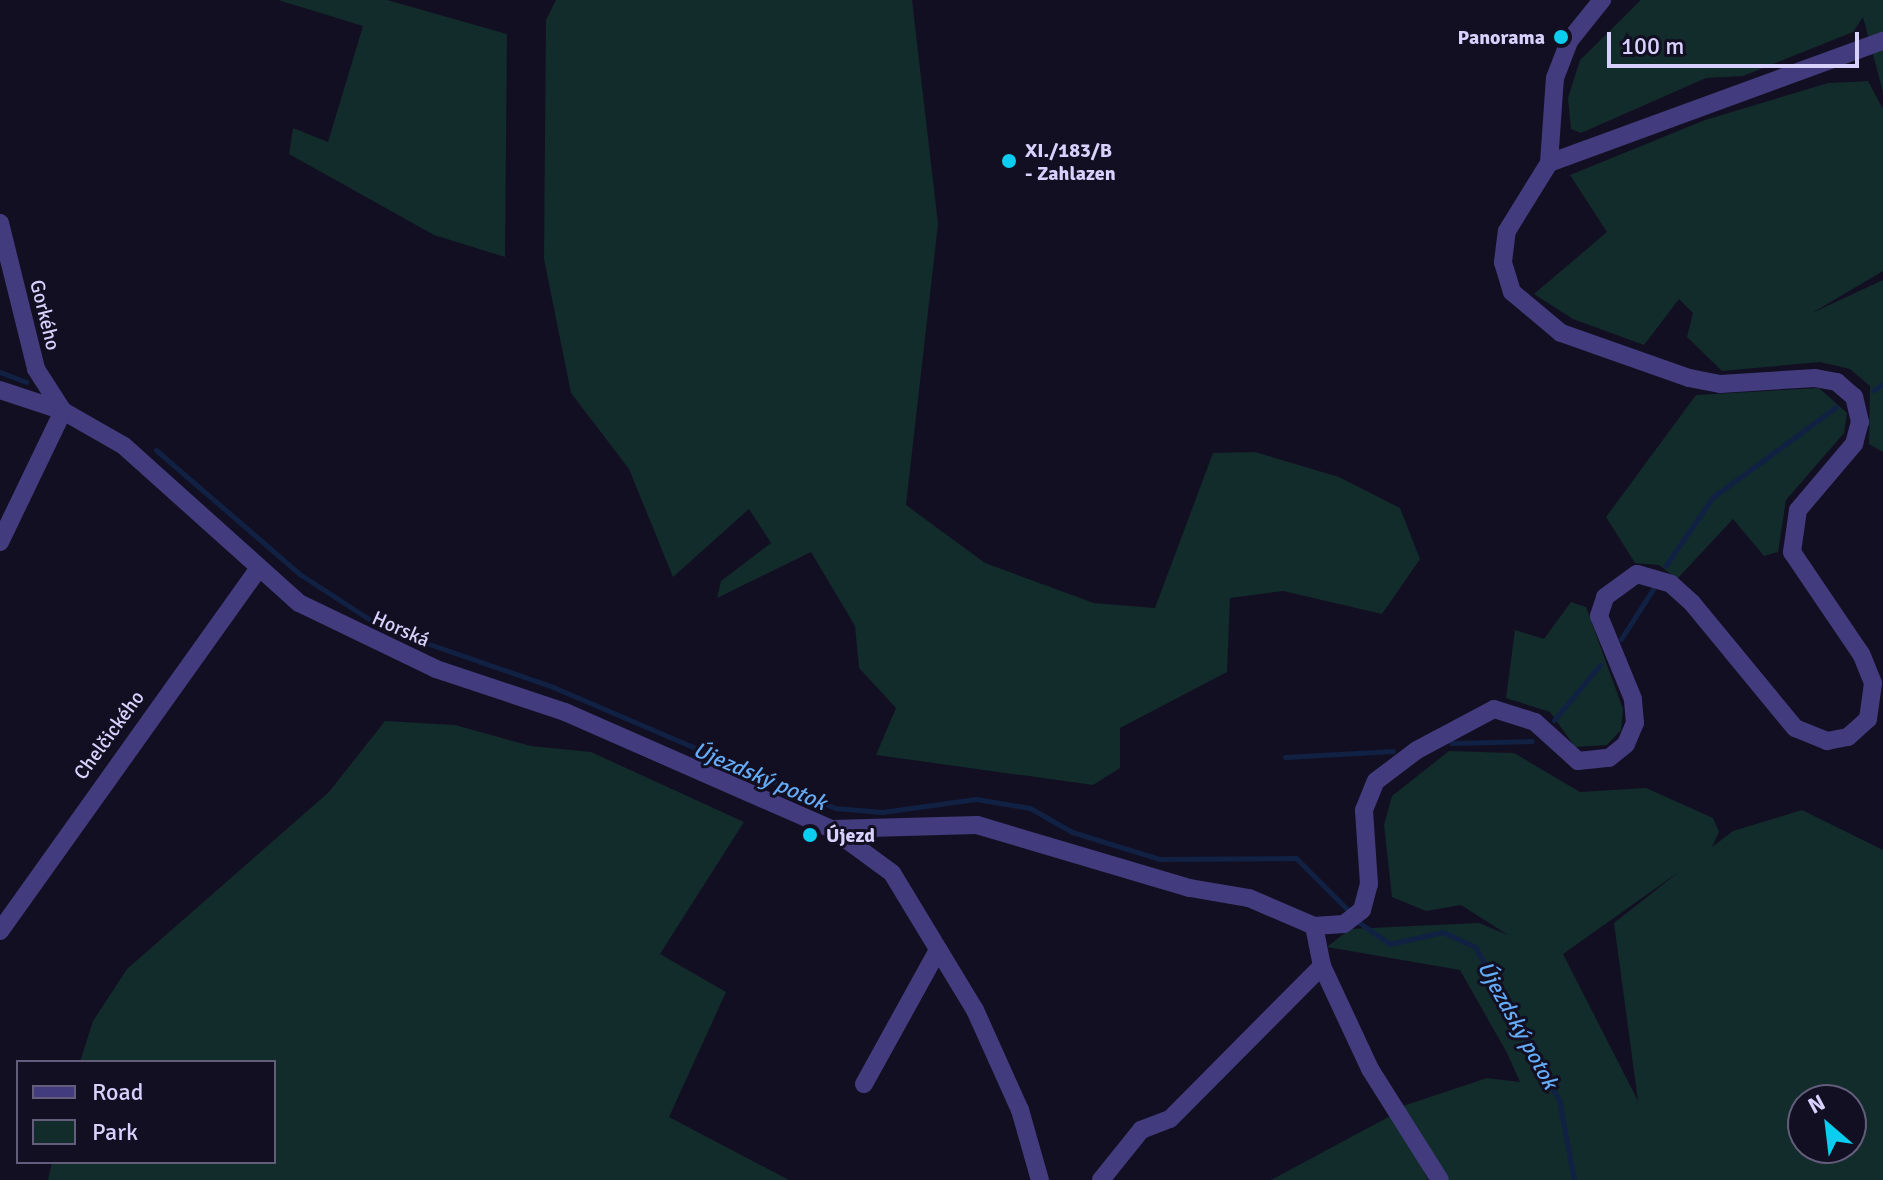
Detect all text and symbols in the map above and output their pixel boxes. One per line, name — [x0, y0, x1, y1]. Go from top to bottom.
scale bar — [1611, 16, 1863, 66]
place label: Panorama — [1458, 25, 1545, 49]
marker: Panorama — [1552, 28, 1570, 46]
text: 100 m — [1621, 31, 1684, 61]
place label: XI./183/B - Zahlazen — [1025, 138, 1116, 185]
marker: XI./183/B - Zahlazen — [1000, 152, 1018, 170]
street label: Gorkého — [25, 277, 65, 353]
street label: Horská — [369, 606, 433, 652]
street label: Chelčického — [69, 686, 149, 784]
water label: Újezdský potok — [690, 736, 830, 816]
place label: Újezd — [826, 823, 875, 847]
marker: Újezd — [801, 826, 819, 844]
water label: Újezdský potok — [1472, 957, 1564, 1093]
legend — [16, 1060, 276, 1164]
text: Road — [92, 1077, 143, 1107]
north arrow — [1787, 1084, 1867, 1164]
text: N — [1803, 1089, 1830, 1120]
text: Park — [92, 1117, 138, 1147]

